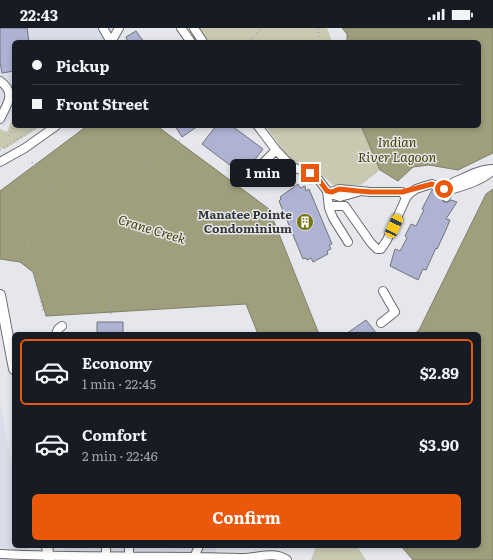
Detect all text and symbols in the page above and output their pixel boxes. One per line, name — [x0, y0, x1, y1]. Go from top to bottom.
text: 22:43 — [20, 3, 58, 26]
text: Pickup — [56, 54, 109, 77]
text: Front Street — [56, 92, 149, 115]
water label: Indian River Lagoon — [358, 132, 437, 166]
callout: 1 min — [230, 159, 296, 187]
text: 1 min — [246, 163, 280, 182]
route end — [301, 164, 319, 182]
route start — [435, 180, 453, 198]
place label: Manatee Pointe Condominium — [198, 205, 292, 237]
water label: Crane Creek — [116, 209, 189, 248]
building icon: Manatee Pointe Condominium — [295, 212, 315, 232]
car — [383, 213, 405, 239]
text: Economy — [82, 351, 152, 374]
icon: car — [34, 354, 70, 390]
text: $2.89 — [420, 361, 459, 384]
text: 1 min · 22:45 — [82, 374, 156, 393]
text: Comfort — [82, 423, 147, 446]
icon: car — [34, 426, 70, 462]
text: $3.90 — [419, 433, 459, 456]
text: 2 min · 22:46 — [82, 446, 158, 465]
button: Confirm — [32, 494, 461, 540]

